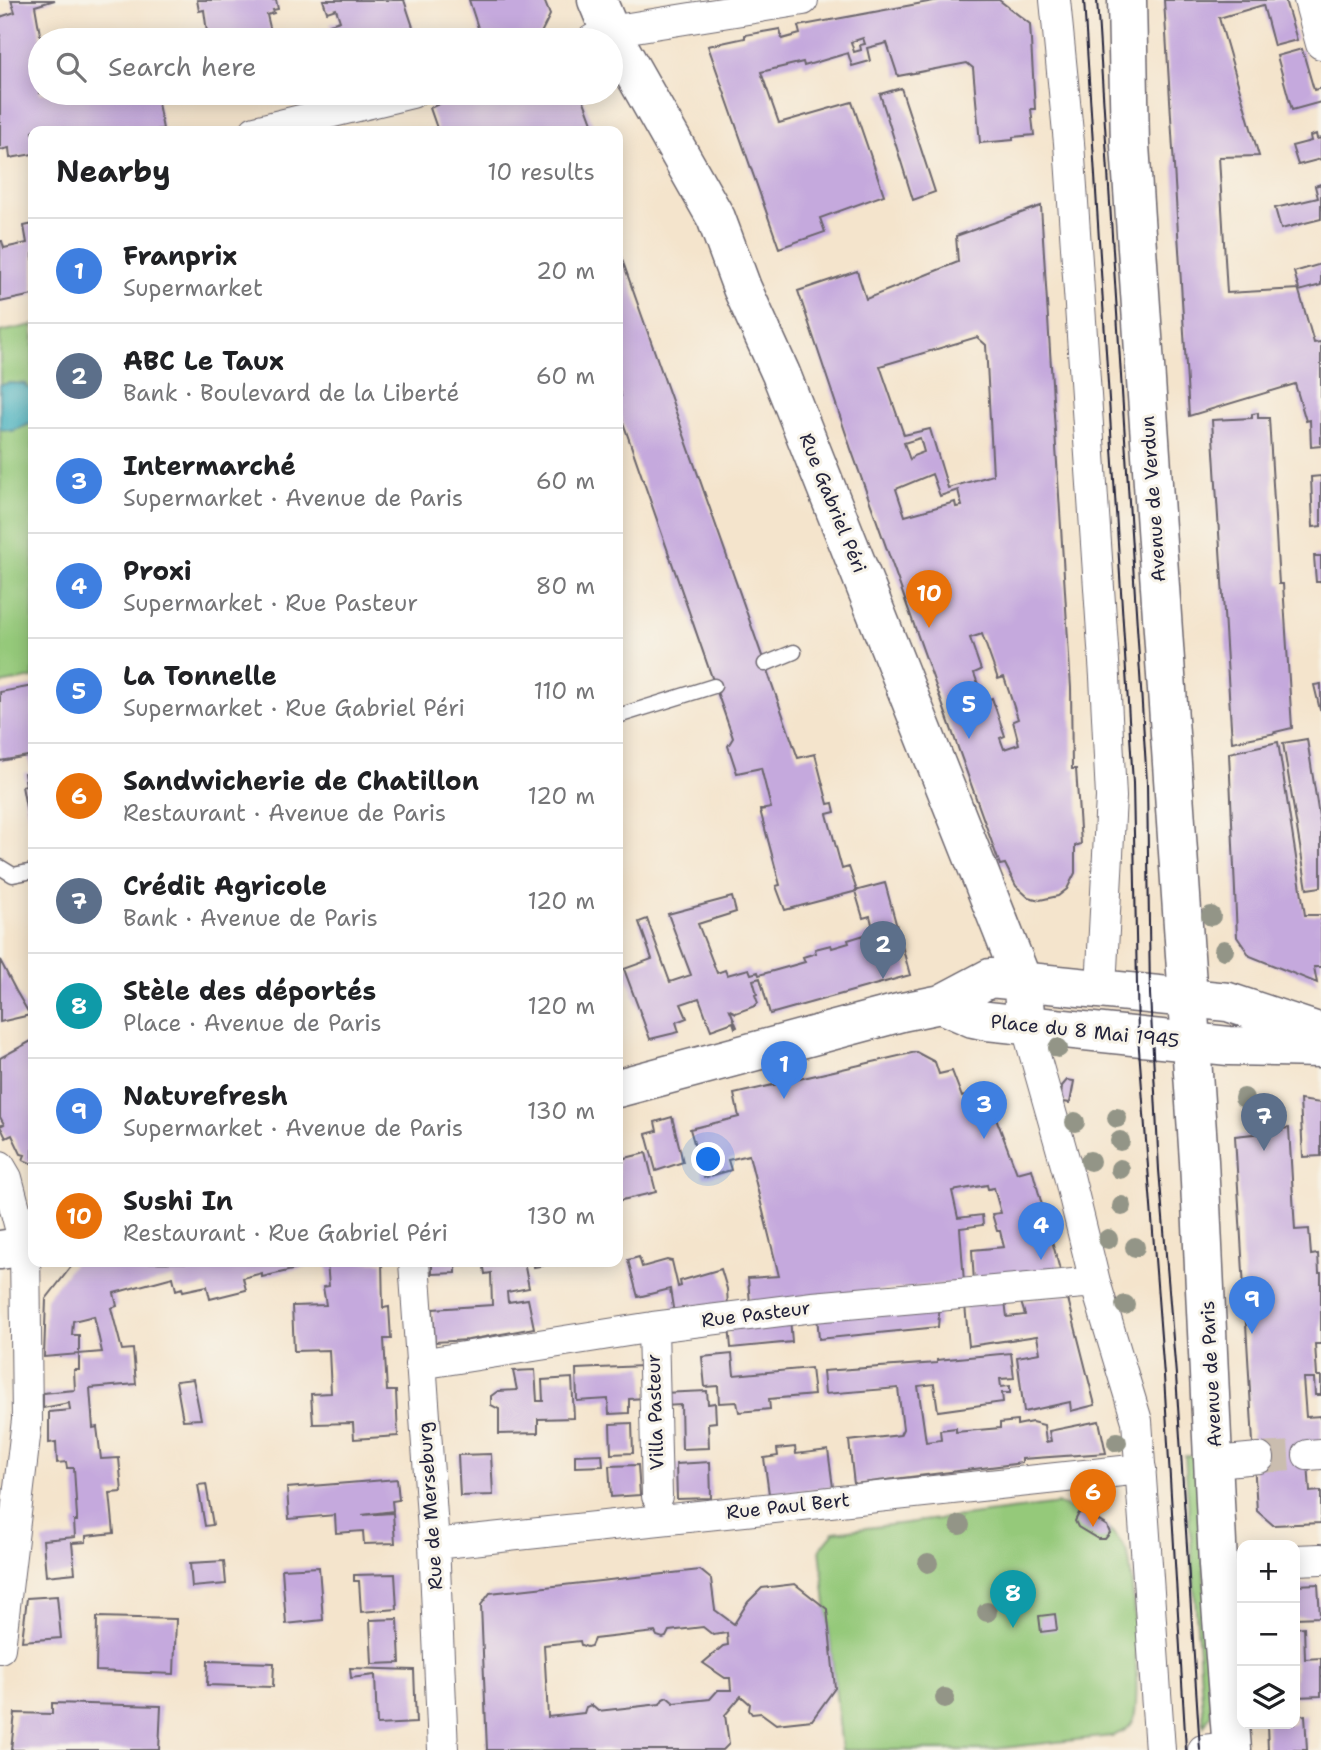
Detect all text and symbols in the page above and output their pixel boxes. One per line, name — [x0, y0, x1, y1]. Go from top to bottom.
search box — [28, 28, 623, 105]
icon: search — [52, 48, 90, 86]
text: Search here — [108, 49, 257, 84]
text: Nearby — [56, 151, 171, 192]
text: 10 results — [487, 157, 595, 187]
text: Franprix — [123, 238, 237, 273]
text: 1 — [74, 256, 84, 286]
text: 20 m — [536, 256, 595, 286]
text: Supermarket — [123, 273, 263, 303]
text: ABC Le Taux — [123, 343, 284, 378]
text: 2 — [71, 361, 87, 391]
text: 60 m — [536, 361, 595, 391]
text: Bank · Boulevard de la Liberté — [123, 378, 459, 408]
street label: Avenue de Verdun — [1135, 415, 1171, 583]
street label: Rue Gabriel Péri — [794, 429, 872, 577]
text: Intermarché — [123, 448, 296, 483]
text: 3 — [71, 466, 87, 496]
text: 60 m — [536, 466, 595, 496]
text: Supermarket · Avenue de Paris — [123, 483, 463, 513]
text: Proxi — [123, 553, 192, 588]
pin: 10 — [906, 570, 952, 628]
text: 4 — [71, 571, 87, 601]
text: 80 m — [536, 571, 595, 601]
text: Supermarket · Rue Pasteur — [123, 588, 418, 618]
text: La Tonnelle — [123, 658, 277, 693]
text: 5 — [72, 676, 86, 706]
text: 110 m — [533, 676, 595, 706]
pin: 5 — [946, 681, 992, 739]
text: Supermarket · Rue Gabriel Péri — [123, 693, 465, 723]
text: Sandwicherie de Chatillon — [123, 763, 479, 798]
text: 6 — [71, 781, 87, 811]
text: 120 m — [527, 781, 595, 811]
text: Restaurant · Avenue de Paris — [123, 798, 446, 828]
text: Crédit Agricole — [123, 868, 327, 903]
text: 7 — [71, 886, 87, 916]
text: 120 m — [527, 886, 595, 916]
text: Bank · Avenue de Paris — [123, 903, 378, 933]
pin: 2 — [860, 921, 906, 979]
text: Stèle des déportés — [123, 973, 376, 1008]
text: 8 — [71, 991, 87, 1021]
text: 120 m — [527, 991, 595, 1021]
text: Place · Avenue de Paris — [123, 1008, 382, 1038]
street label: Place du 8 Mai 1945 — [989, 1009, 1181, 1053]
pin: 1 — [761, 1041, 807, 1099]
text: Naturefresh — [123, 1078, 288, 1113]
pin: 3 — [961, 1081, 1007, 1139]
pin: 7 — [1241, 1093, 1287, 1151]
text: 9 — [71, 1096, 87, 1126]
text: 130 m — [527, 1096, 595, 1126]
text: Supermarket · Avenue de Paris — [123, 1113, 463, 1143]
your location — [691, 1142, 725, 1176]
text: Sushi In — [123, 1183, 233, 1218]
text: 10 — [66, 1201, 92, 1231]
text: 130 m — [527, 1201, 595, 1231]
pin: 4 — [1018, 1202, 1064, 1260]
text: Restaurant · Rue Gabriel Péri — [123, 1218, 448, 1248]
pin: 9 — [1229, 1276, 1275, 1334]
street label: Rue Pasteur — [700, 1295, 812, 1333]
street label: Avenue de Paris — [1195, 1300, 1227, 1448]
street label: Villa Pasteur — [640, 1353, 670, 1471]
street label: Rue de Merseburg — [412, 1421, 448, 1591]
pin: 6 — [1070, 1469, 1116, 1527]
street label: Rue Paul Bert — [725, 1487, 851, 1525]
map controls — [1237, 1540, 1300, 1729]
button: + — [1237, 1540, 1300, 1603]
pin: 8 — [990, 1570, 1036, 1628]
button: − — [1237, 1603, 1300, 1666]
button: layers — [1237, 1666, 1300, 1729]

